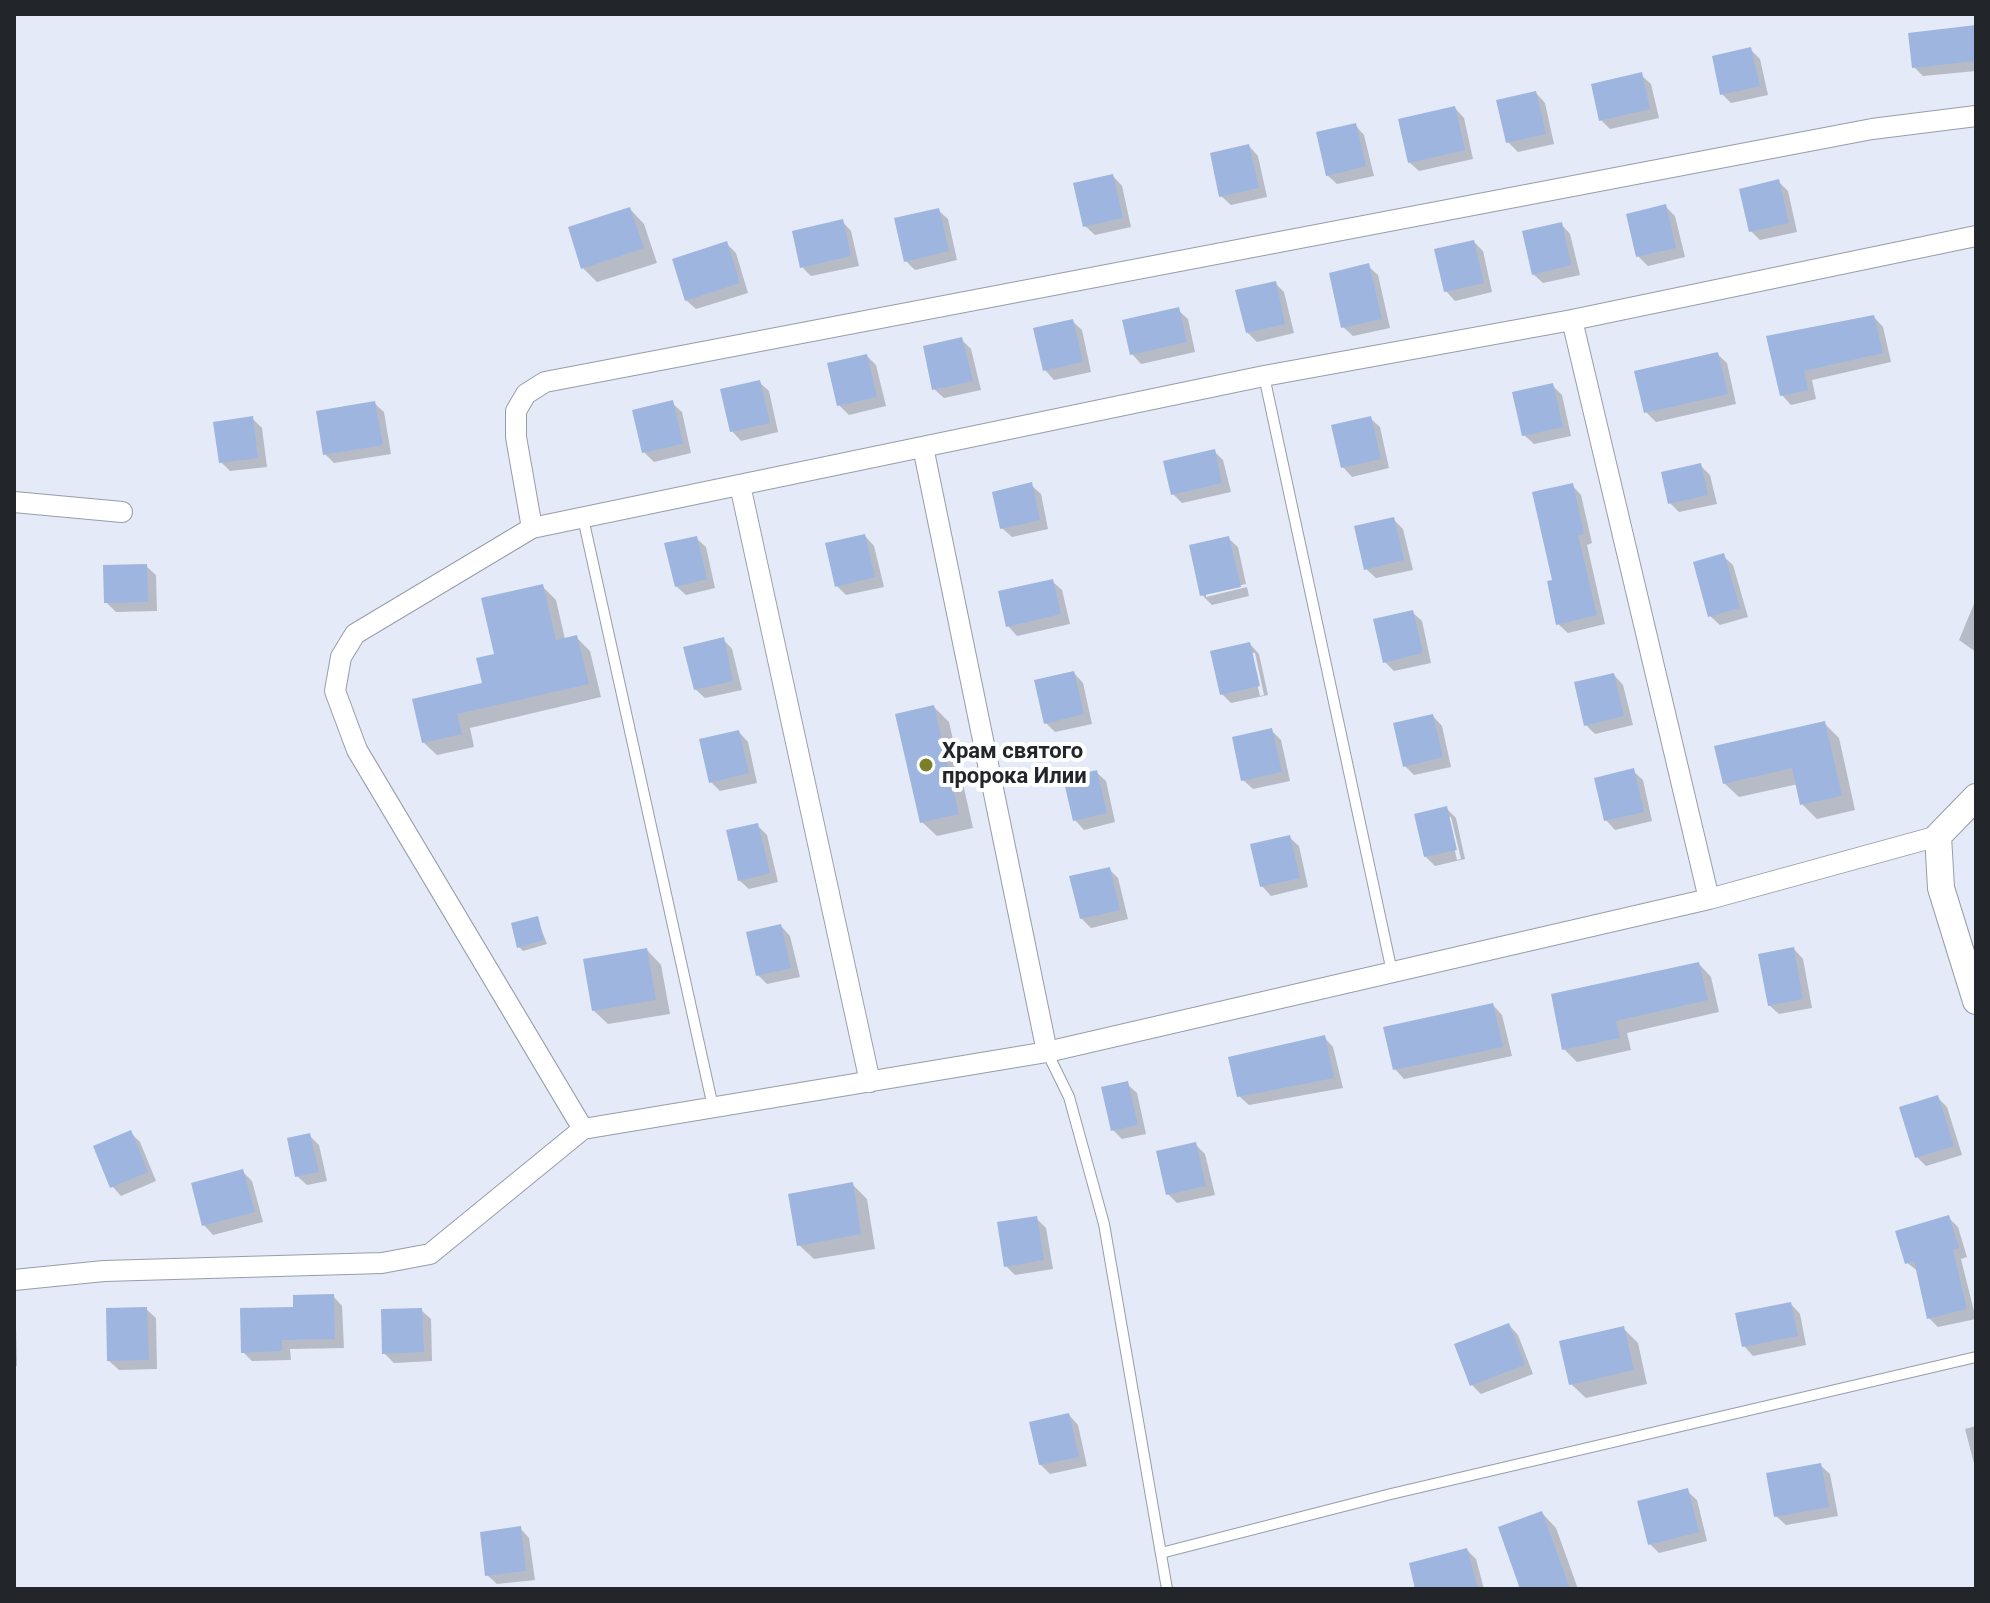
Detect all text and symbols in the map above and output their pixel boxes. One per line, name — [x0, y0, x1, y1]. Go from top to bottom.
place label: Храм святого пророка Илии — [942, 739, 1087, 790]
marker: Храм святого пророка Илии — [917, 756, 935, 774]

